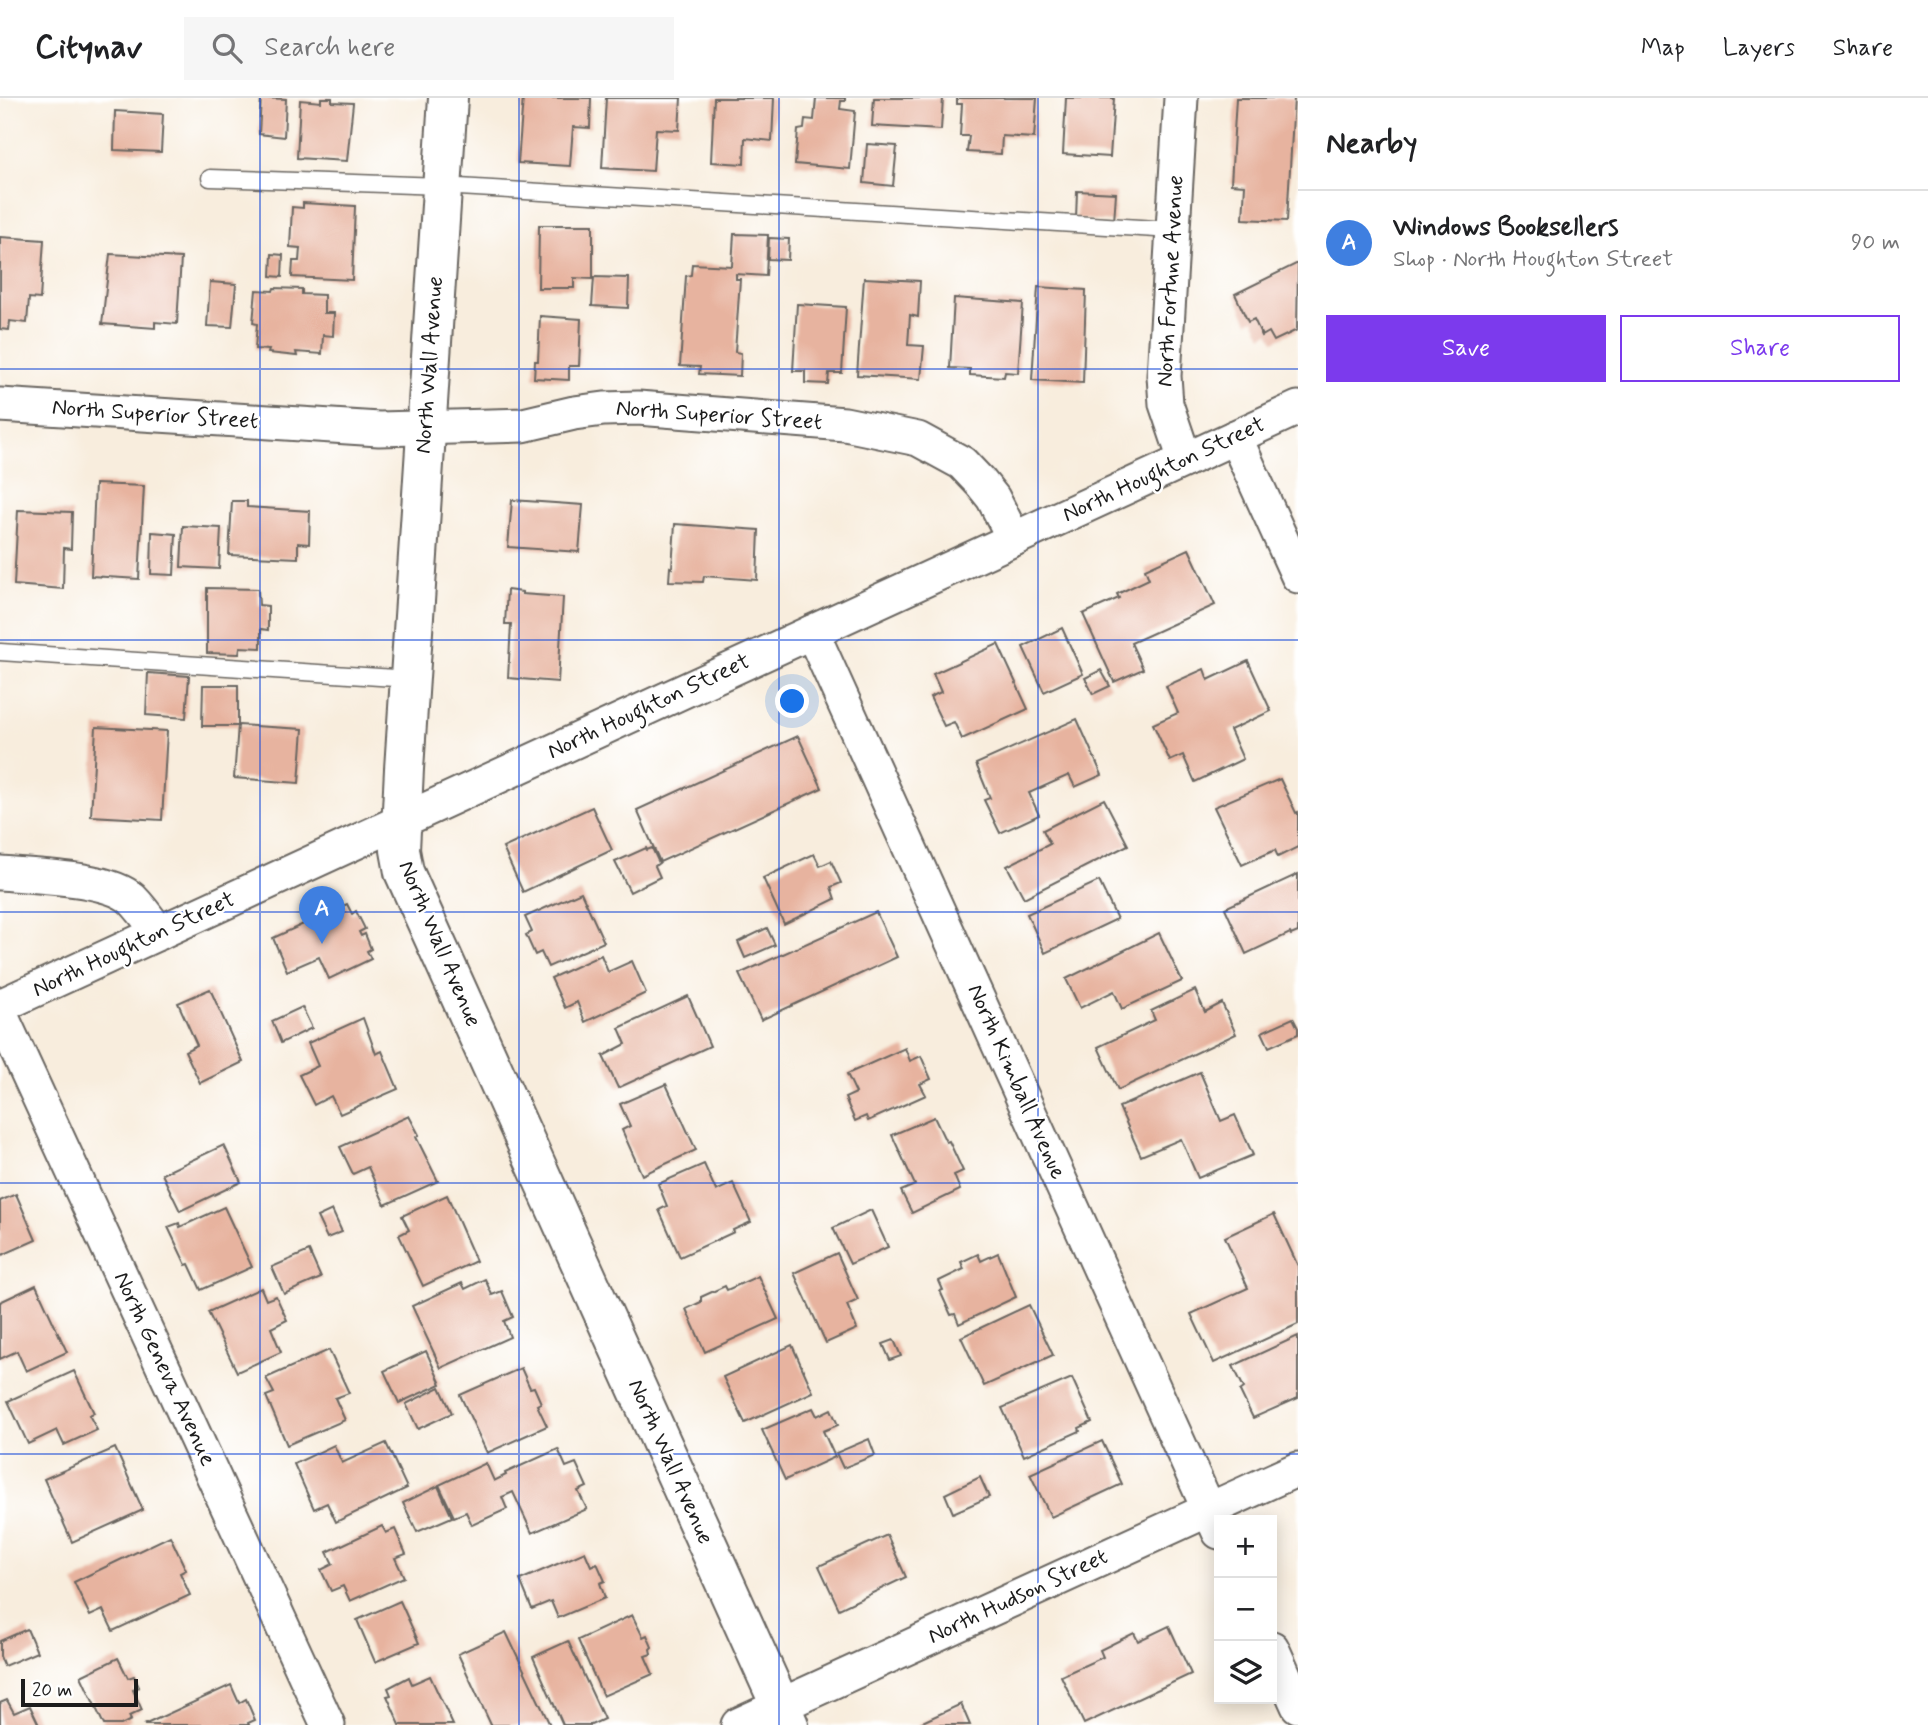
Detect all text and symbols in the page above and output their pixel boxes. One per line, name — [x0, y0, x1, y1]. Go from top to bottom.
search box — [184, 17, 674, 80]
text: Citynav — [35, 26, 142, 70]
icon: search — [208, 29, 246, 67]
text: Search here — [264, 31, 395, 65]
text: Map — [1641, 33, 1685, 64]
text: Layers — [1723, 33, 1795, 64]
text: Share — [1833, 33, 1893, 64]
text: Nearby — [1326, 124, 1417, 163]
street label: North Fortune Avenue — [1150, 174, 1192, 388]
text: Windows Booksellers — [1393, 211, 1619, 245]
text: A — [1341, 228, 1357, 258]
text: 90 m — [1851, 228, 1900, 258]
text: Shop · North Houghton Street — [1393, 245, 1673, 275]
street label: North Wall Avenue — [409, 275, 451, 455]
button: Save — [1326, 315, 1606, 382]
button: Share — [1620, 315, 1900, 382]
street label: North Superior Street — [51, 393, 259, 437]
street label: North Superior Street — [615, 394, 823, 438]
street label: North Houghton Street — [1058, 410, 1271, 532]
street label: North Houghton Street — [543, 647, 756, 769]
your location — [775, 684, 809, 718]
street label: North Wall Avenue — [390, 856, 488, 1032]
street label: North Houghton Street — [28, 885, 241, 1007]
pin: A — [299, 886, 345, 944]
street label: North Kimball Avenue — [960, 980, 1073, 1184]
street label: North Geneva Avenue — [106, 1267, 222, 1471]
street label: North Wall Avenue — [620, 1375, 720, 1549]
map controls — [1214, 1515, 1277, 1704]
button: + — [1214, 1515, 1277, 1578]
street label: North Hudson Street — [923, 1542, 1113, 1652]
button: − — [1214, 1578, 1277, 1641]
button: layers — [1214, 1641, 1277, 1704]
scale bar — [21, 1676, 138, 1708]
text: 20 m — [32, 1678, 72, 1703]

